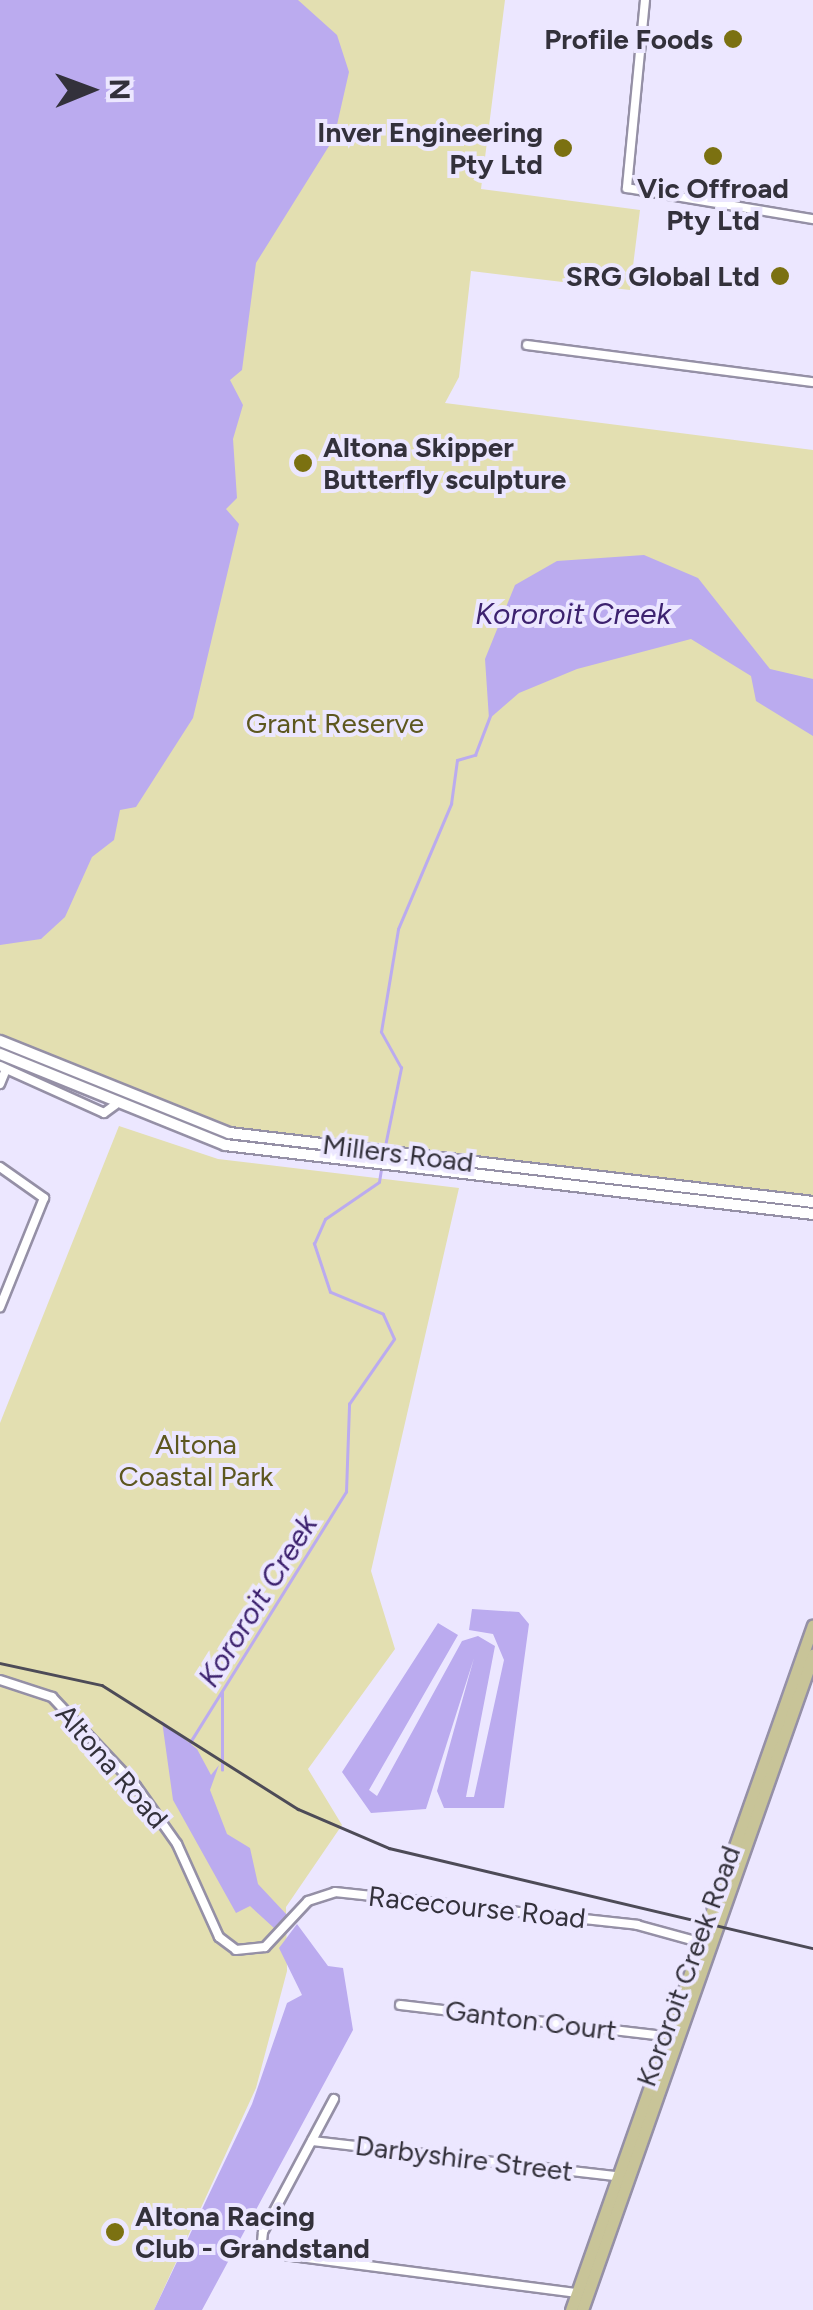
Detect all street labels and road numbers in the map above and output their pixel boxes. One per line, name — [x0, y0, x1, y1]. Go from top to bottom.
street label: Millers Road — [321, 1127, 475, 1179]
street label: Altona Road — [49, 1697, 175, 1835]
street label: Kororoit Creek Road — [629, 1841, 747, 2091]
street label: Racecourse Road — [367, 1879, 587, 1935]
street label: Ganton Court — [443, 1993, 619, 2047]
street label: Darbyshire Street — [353, 2128, 575, 2188]

